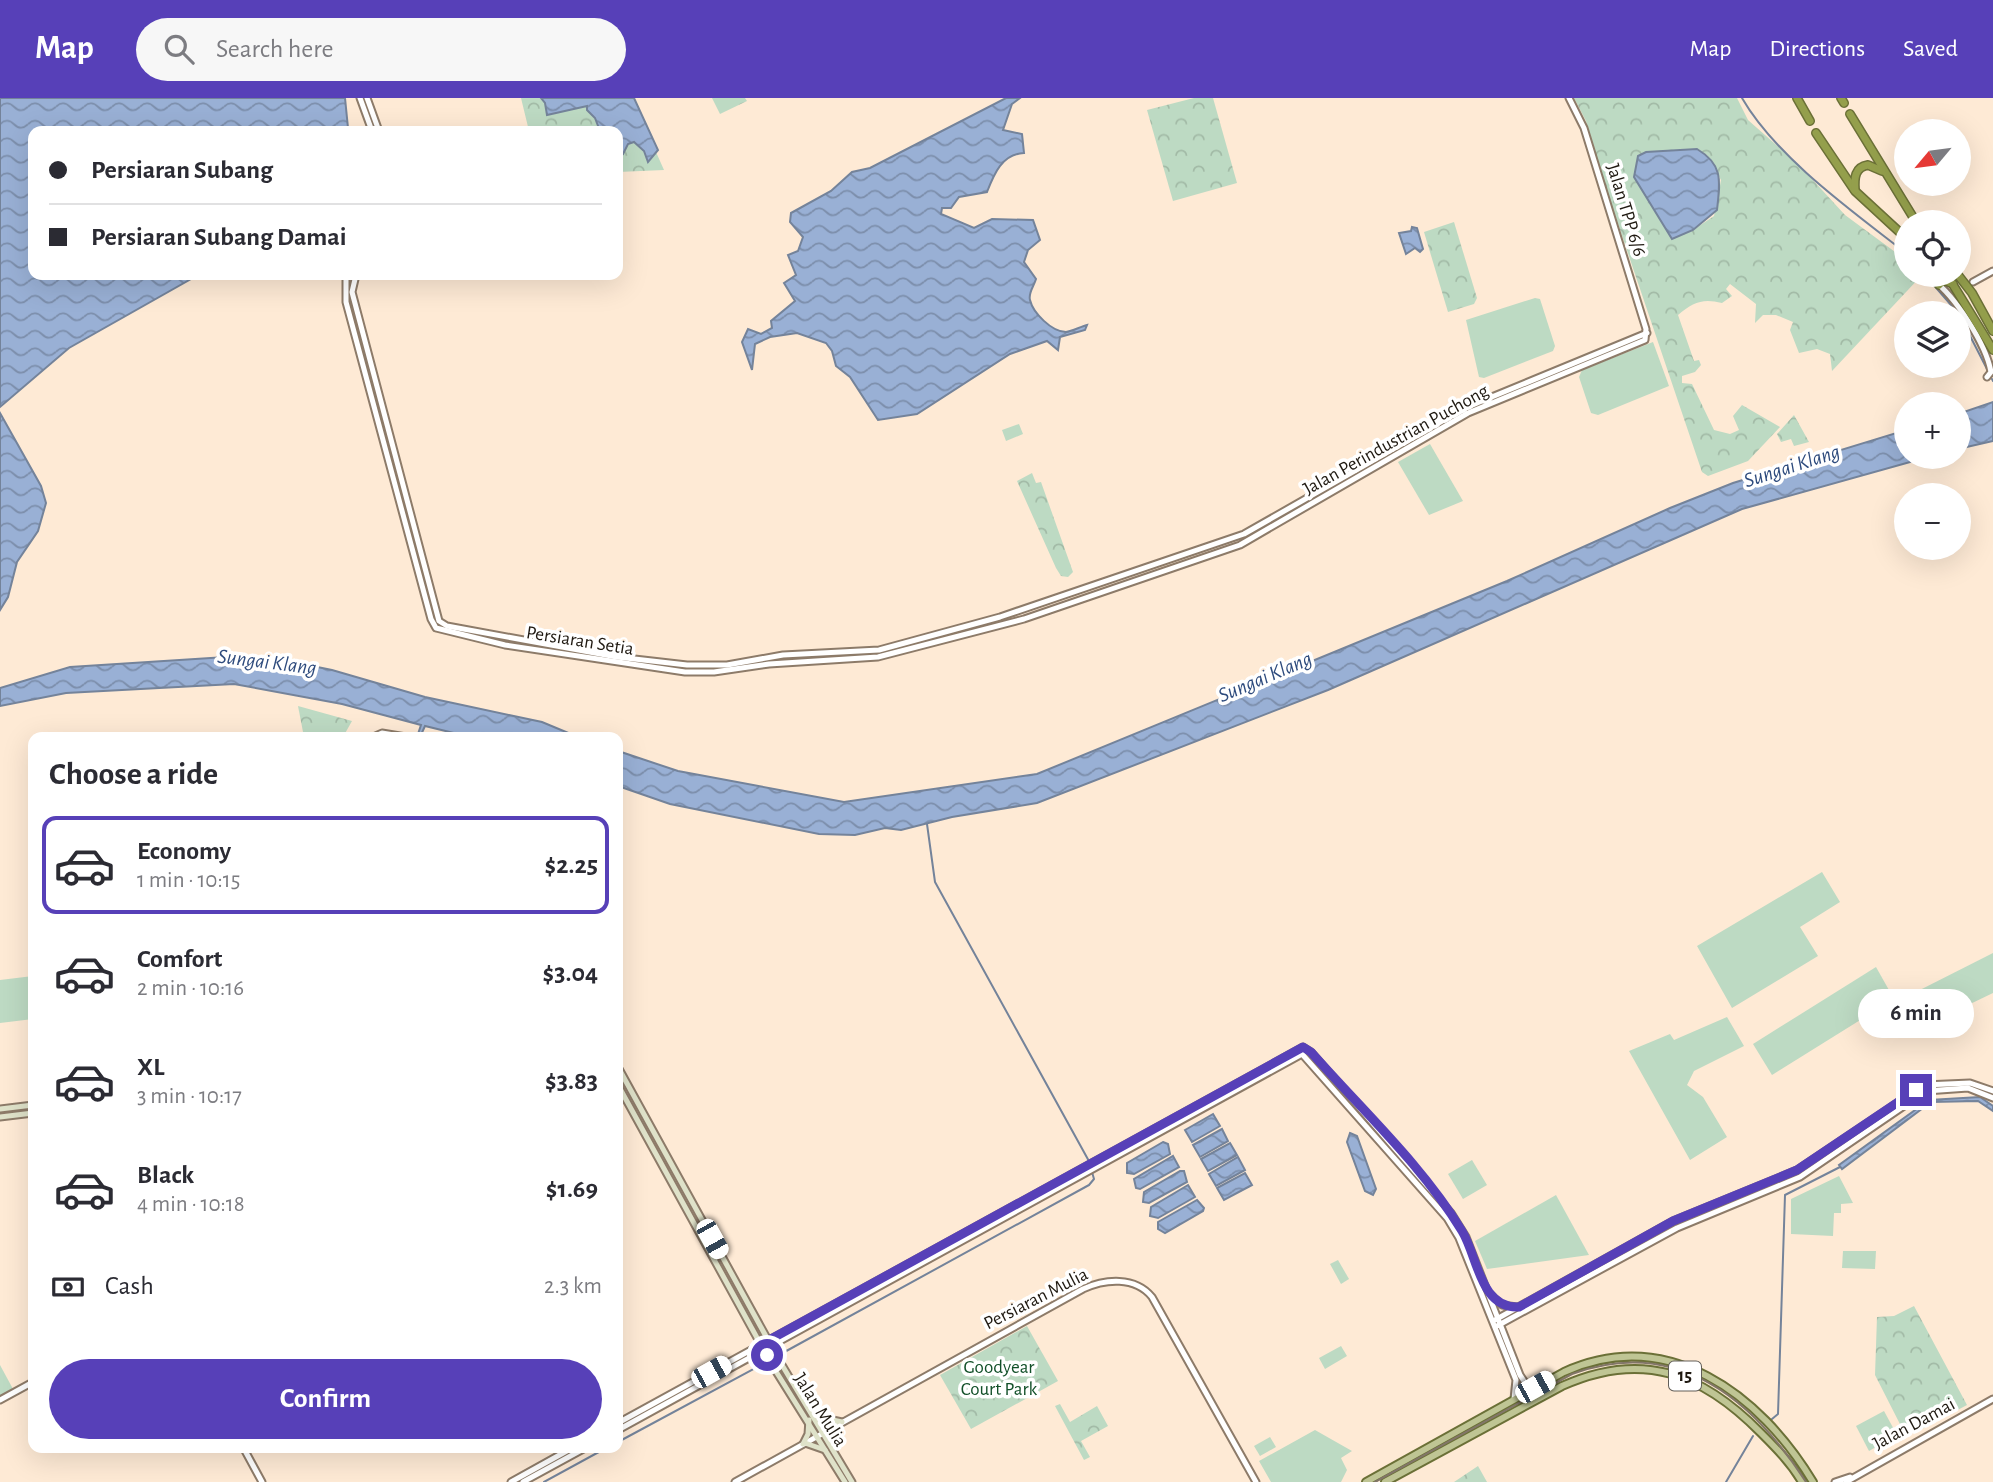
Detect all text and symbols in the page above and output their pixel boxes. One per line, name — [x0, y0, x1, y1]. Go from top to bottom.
search box — [136, 18, 626, 81]
icon: search — [160, 30, 198, 68]
text: Map — [35, 32, 94, 65]
text: Search here — [216, 36, 334, 62]
text: Map — [1689, 37, 1731, 61]
text: Directions — [1769, 37, 1865, 61]
text: Saved — [1903, 37, 1958, 61]
north arrow — [1894, 119, 1970, 196]
map controls — [1894, 119, 1971, 560]
text: Persiaran Subang — [91, 157, 273, 183]
street label: Jalan TPP 6/6 — [1603, 161, 1649, 259]
button: locate — [1894, 210, 1971, 287]
text: Persiaran Subang Damai — [91, 224, 347, 250]
button: layers — [1894, 301, 1971, 378]
street label: Jalan Perindustrian Puchong — [1300, 381, 1492, 499]
button: + — [1894, 392, 1971, 469]
water label: Sungai Klang — [1741, 441, 1843, 491]
button: − — [1894, 483, 1971, 560]
street label: Persiaran Setia — [525, 623, 635, 659]
water label: Sungai Klang — [216, 646, 318, 678]
water label: Sungai Klang — [1215, 648, 1315, 706]
text: Choose a ride — [49, 758, 218, 790]
icon: car — [53, 834, 116, 897]
text: Economy — [137, 838, 231, 864]
text: $2.25 — [545, 852, 598, 878]
text: 1 min · 10:15 — [137, 869, 240, 892]
icon: car — [53, 942, 116, 1005]
text: Comfort — [137, 946, 222, 972]
text: $3.04 — [543, 960, 598, 986]
text: 2 min · 10:16 — [137, 977, 244, 1000]
callout: 6 min — [1858, 988, 1974, 1038]
text: 6 min — [1890, 1002, 1942, 1025]
icon: car — [53, 1050, 116, 1113]
text: XL — [137, 1054, 164, 1080]
text: $3.83 — [545, 1068, 598, 1094]
route end — [1900, 1074, 1932, 1106]
text: 3 min · 10:17 — [137, 1085, 242, 1108]
icon: car — [53, 1158, 116, 1221]
text: Black — [137, 1162, 194, 1188]
text: $1.69 — [546, 1176, 598, 1202]
text: 4 min · 10:18 — [137, 1193, 245, 1216]
car — [693, 1216, 732, 1262]
street label: Persiaran Mulia — [981, 1265, 1091, 1333]
icon: cash — [49, 1268, 87, 1306]
text: Cash — [105, 1273, 154, 1299]
text: 2.3 km — [544, 1275, 602, 1298]
route start — [751, 1339, 783, 1371]
car — [688, 1353, 735, 1391]
park label: Goodyear Court Park — [961, 1358, 1038, 1399]
button: Confirm — [49, 1359, 602, 1439]
road number: 15 — [1669, 1362, 1701, 1391]
car — [1512, 1368, 1559, 1406]
street label: Jalan Mulia — [790, 1370, 850, 1450]
street label: Jalan Damai — [1870, 1394, 1958, 1454]

